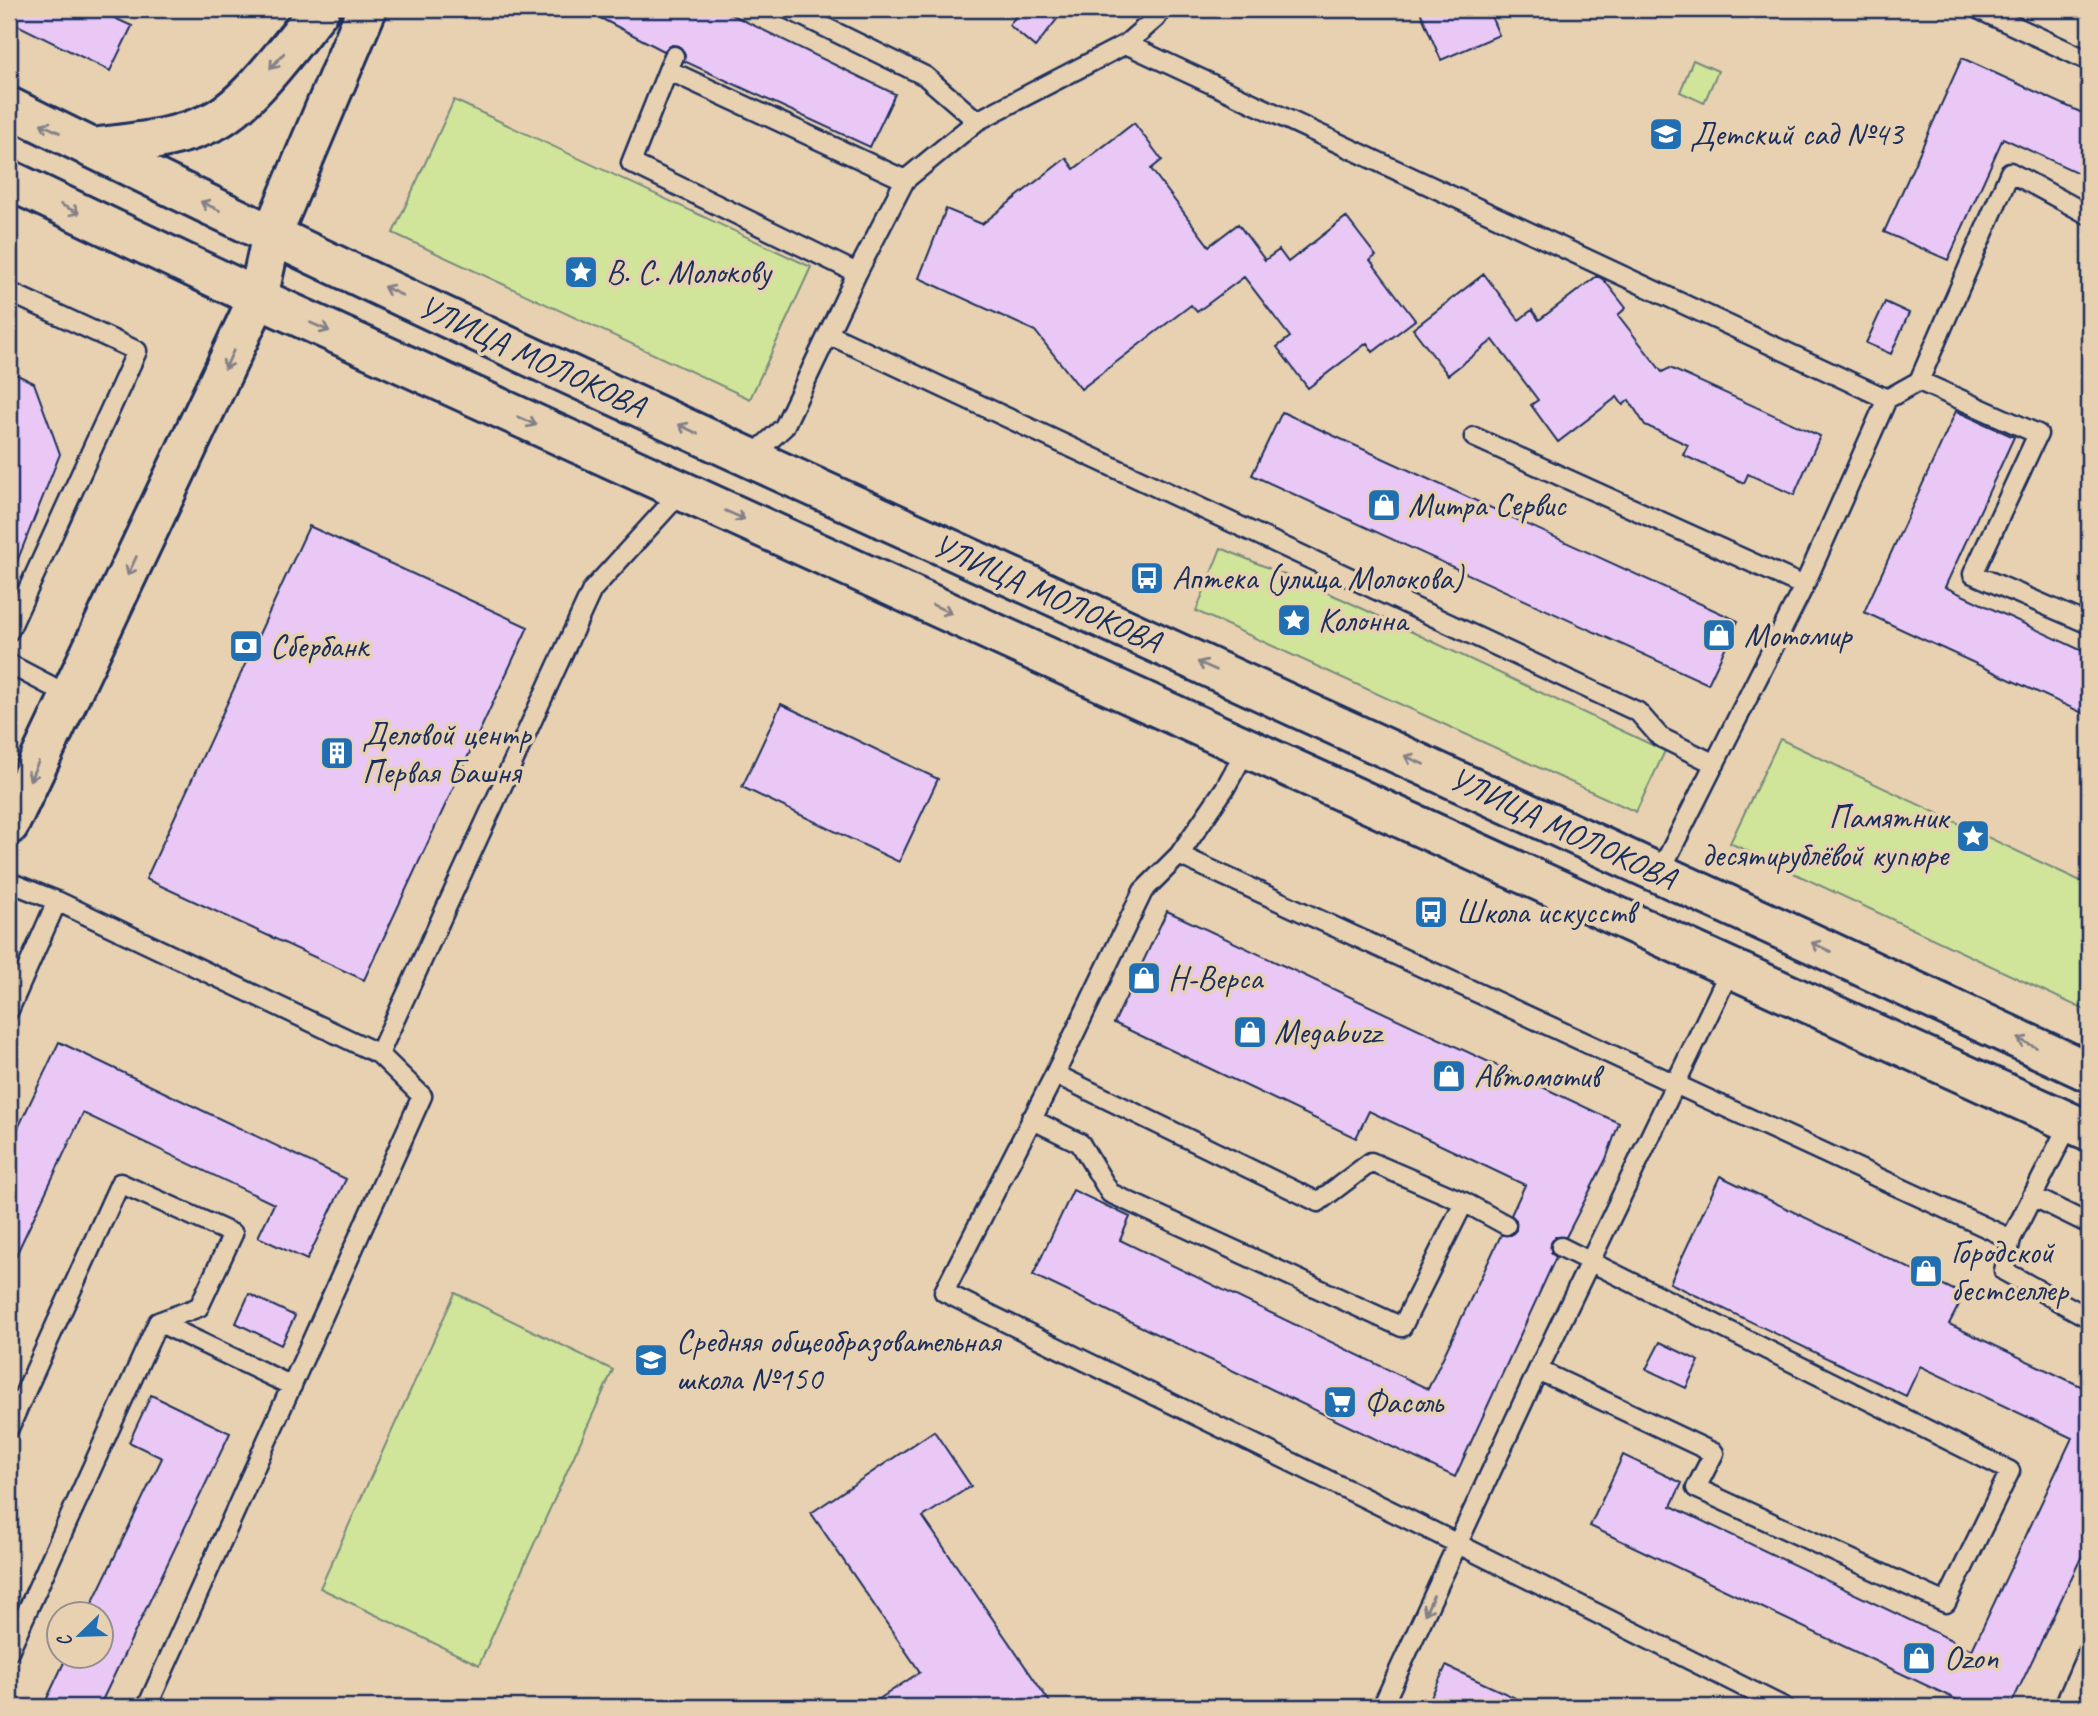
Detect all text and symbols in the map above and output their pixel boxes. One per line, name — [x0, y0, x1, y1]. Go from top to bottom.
one-way arrow — [269, 52, 284, 70]
place label: Детский сад №43 — [1690, 113, 1905, 155]
school or university icon: Детский сад №43 — [1647, 115, 1685, 153]
one-way arrow — [40, 120, 61, 134]
one-way arrow — [199, 198, 220, 211]
one-way arrow — [59, 203, 80, 216]
place label: В. С. Молокову — [606, 251, 773, 293]
place icon: В. С. Молокову — [562, 253, 600, 291]
one-way arrow — [383, 284, 404, 297]
street label: УЛИЦА МОЛОКОВА — [412, 285, 653, 428]
one-way arrow — [309, 321, 331, 334]
one-way arrow — [222, 349, 235, 370]
one-way arrow — [516, 415, 538, 428]
one-way arrow — [678, 422, 699, 435]
place label: Митра Сервис — [1408, 484, 1567, 526]
shop icon: Митра Сервис — [1365, 486, 1403, 524]
one-way arrow — [723, 509, 745, 522]
street label: УЛИЦА МОЛОКОВА — [926, 524, 1169, 663]
one-way arrow — [124, 555, 138, 576]
place label: Аптека (улица Молокова) — [1172, 557, 1465, 599]
bus stop icon: Аптека (улица Молокова) — [1128, 559, 1166, 597]
place label: Колонна — [1318, 599, 1410, 641]
place icon: Колонна — [1275, 601, 1313, 639]
one-way arrow — [931, 603, 952, 616]
place label: Мотомир — [1744, 614, 1854, 656]
shop icon: Мотомир — [1700, 616, 1738, 654]
place label: Сбербанк — [270, 625, 371, 667]
bank icon: Сбербанк — [227, 627, 265, 665]
one-way arrow — [1197, 659, 1218, 672]
place label: Деловой центр Первая Башня — [362, 713, 532, 793]
building icon: Деловой центр Первая Башня — [318, 734, 356, 772]
one-way arrow — [1404, 753, 1425, 766]
street label: УЛИЦА МОЛОКОВА — [1443, 757, 1684, 900]
one-way arrow — [27, 760, 41, 781]
place label: Памятник десятирублёвой купюре — [1702, 796, 1951, 876]
place icon: Памятник десятирублёвой купюре — [1954, 817, 1992, 855]
place label: Школа искусств — [1456, 891, 1640, 933]
bus stop icon: Школа искусств — [1412, 893, 1450, 931]
one-way arrow — [1811, 940, 1832, 953]
place label: Н-Верса — [1168, 957, 1264, 999]
shop icon: Н-Верса — [1125, 959, 1163, 997]
place label: Megabuzz — [1274, 1011, 1384, 1053]
shop icon: Megabuzz — [1231, 1013, 1269, 1051]
one-way arrow — [2017, 1036, 2038, 1049]
place label: Автомотив — [1474, 1055, 1605, 1097]
shop icon: Автомотив — [1430, 1057, 1468, 1095]
place label: Городской бестселлер — [1951, 1231, 2070, 1311]
shop icon: Городской бестселлер — [1907, 1252, 1945, 1290]
place label: Средняя общеобразовательная школа №150 — [676, 1320, 1003, 1400]
school or university icon: Средняя общеобразовательная школа №150 — [632, 1341, 670, 1379]
place label: Фасоль — [1364, 1381, 1444, 1423]
supermarket icon: Фасоль — [1321, 1383, 1359, 1421]
one-way arrow — [1422, 1594, 1435, 1615]
north arrow — [46, 1600, 116, 1670]
text: С — [51, 1630, 78, 1650]
place label: Ozon — [1944, 1637, 1998, 1679]
shop icon: Ozon — [1900, 1639, 1938, 1677]

